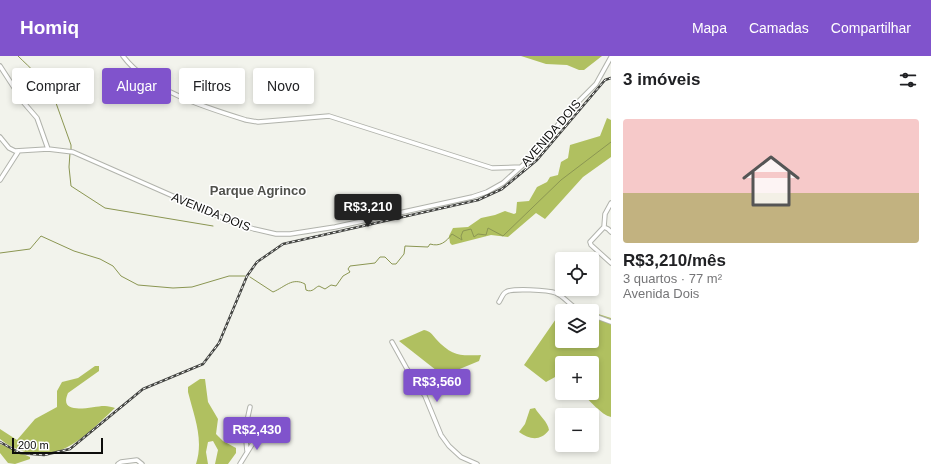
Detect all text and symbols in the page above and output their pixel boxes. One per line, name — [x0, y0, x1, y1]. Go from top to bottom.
text: Homiq — [20, 17, 79, 38]
text: Mapa — [692, 20, 727, 36]
text: Camadas — [749, 20, 809, 36]
text: Compartilhar — [831, 20, 911, 36]
chip: Comprar — [12, 68, 94, 104]
chip: Alugar — [102, 68, 171, 104]
chip: Filtros — [179, 68, 245, 104]
chip: Novo — [253, 68, 314, 104]
icon: filters — [897, 69, 919, 91]
text: 3 imóveis — [623, 70, 701, 89]
street label: AVENIDA DOIS — [518, 97, 584, 169]
icon: home — [735, 145, 807, 217]
district label: Parque Agrinco — [210, 183, 306, 198]
street label: AVENIDA DOIS — [170, 190, 252, 234]
pin: R$3,210 — [331, 194, 405, 228]
text: R$3,210 — [343, 199, 393, 214]
text: R$3,210/mês — [623, 251, 726, 270]
map controls — [555, 252, 599, 452]
button: locate — [555, 252, 599, 296]
text: 3 quartos · 77 m² — [623, 271, 722, 286]
text: Avenida Dois — [623, 286, 699, 301]
button: layers — [555, 304, 599, 348]
button: + — [555, 356, 599, 400]
pin: R$3,560 — [400, 369, 474, 403]
text: R$3,560 — [412, 374, 462, 389]
button: − — [555, 408, 599, 452]
pin: R$2,430 — [220, 417, 294, 451]
text: R$2,430 — [232, 422, 282, 437]
scale bar — [12, 436, 103, 455]
text: 200 m — [18, 439, 49, 451]

